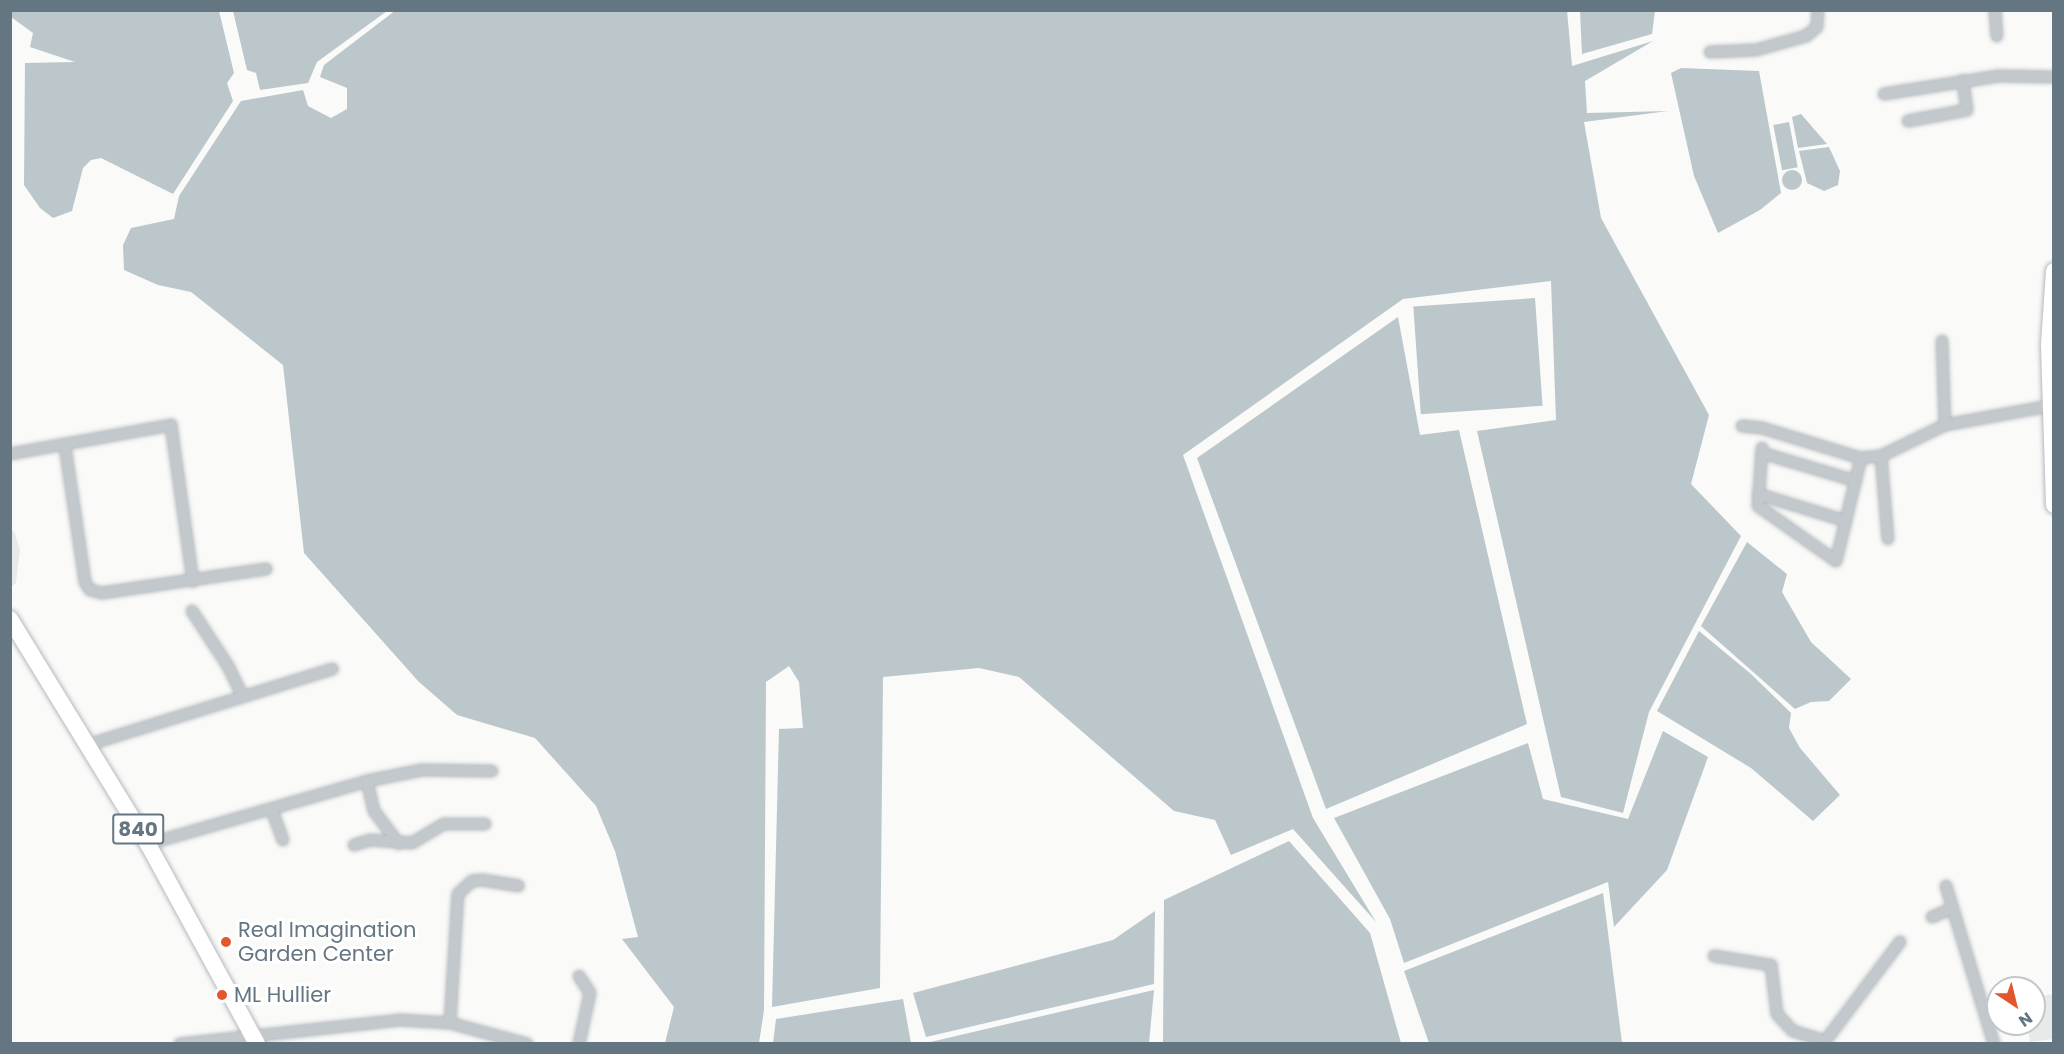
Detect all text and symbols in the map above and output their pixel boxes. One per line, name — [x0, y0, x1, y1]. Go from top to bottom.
road number: 840 — [111, 812, 165, 846]
place label: Real Imagination Garden Center — [238, 917, 416, 967]
marker: Real Imagination Garden Center — [219, 935, 233, 949]
north arrow — [1986, 976, 2046, 1036]
place label: ML Hullier — [234, 982, 331, 1008]
marker: ML Hullier — [215, 988, 229, 1002]
text: N — [2014, 1007, 2037, 1032]

